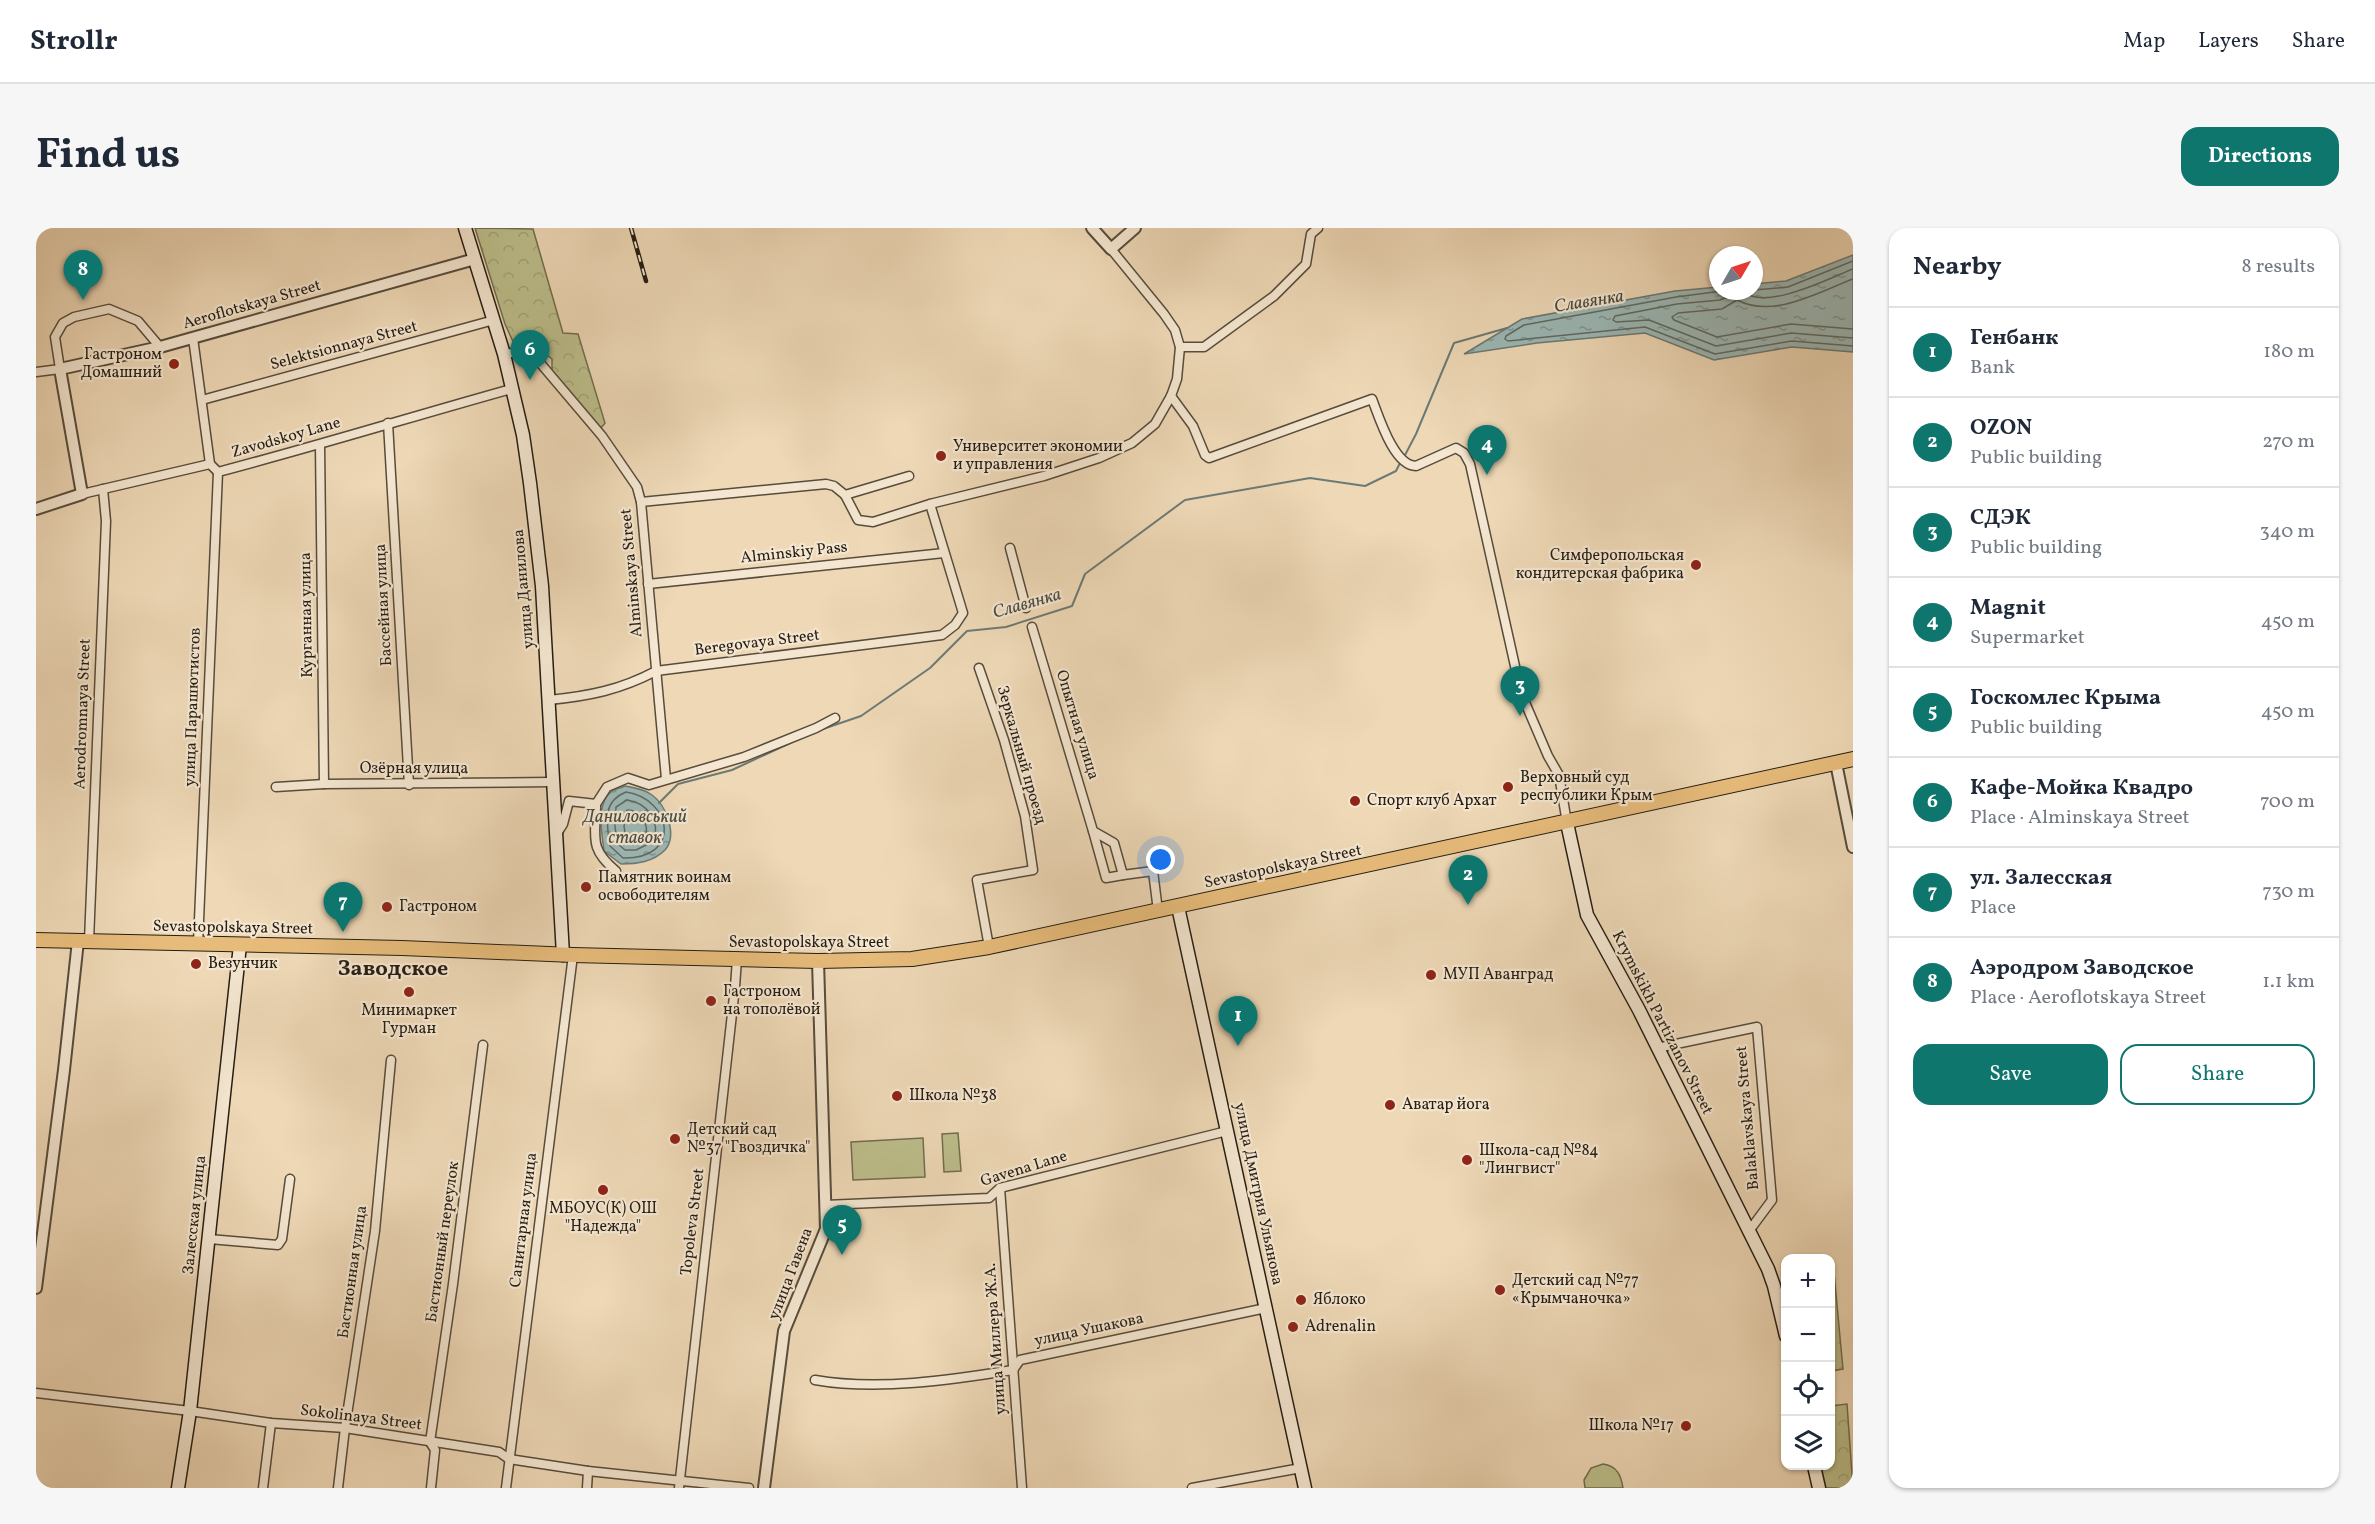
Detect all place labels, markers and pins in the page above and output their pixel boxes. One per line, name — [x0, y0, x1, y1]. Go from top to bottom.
pin: 8 — [64, 250, 102, 300]
pin: 6 — [510, 330, 550, 380]
place label: Гастроном Домашний — [81, 344, 162, 384]
marker: Гастроном Домашний — [167, 357, 181, 371]
pin: 4 — [1468, 426, 1506, 475]
place label: Университет экономии и управления — [953, 436, 1123, 476]
marker: Университет экономии и управления — [934, 449, 948, 463]
place label: Симферопольская кондитерская фабрика — [1516, 545, 1684, 585]
marker: Симферопольская кондитерская фабрика — [1689, 558, 1703, 572]
pin: 3 — [1500, 666, 1540, 716]
place label: Верховный суд республики Крым — [1520, 767, 1652, 807]
marker: Верховный суд республики Крым — [1501, 780, 1515, 794]
place label: Спорт клуб Архат — [1367, 790, 1497, 812]
marker: Спорт клуб Архат — [1348, 794, 1362, 808]
pin: 2 — [1448, 856, 1488, 905]
place label: Памятник воинам освободителям — [598, 867, 731, 907]
marker: Памятник воинам освободителям — [579, 880, 593, 894]
pin: 7 — [324, 882, 362, 932]
place label: Гастроном — [399, 896, 477, 918]
marker: Гастроном — [380, 900, 394, 914]
place label: Везунчик — [208, 953, 278, 975]
marker: Везунчик — [189, 957, 203, 971]
place label: МУП Аванград — [1443, 964, 1553, 986]
marker: МУП Аванград — [1424, 968, 1438, 982]
place label: Гастроном на тополёвой — [723, 981, 821, 1021]
marker: Минимаркет Гурман — [402, 985, 416, 999]
marker: Гастроном на тополёвой — [704, 994, 718, 1008]
pin: 1 — [1218, 996, 1258, 1046]
place label: Минимаркет Гурман — [361, 1000, 457, 1040]
place label: Школа №38 — [909, 1085, 997, 1107]
marker: Школа №38 — [890, 1089, 904, 1103]
place label: Аватар йога — [1402, 1094, 1490, 1116]
marker: Аватар йога — [1383, 1098, 1397, 1112]
place label: Детский сад №37 "Гвоздичка" — [687, 1119, 810, 1159]
marker: Детский сад №37 "Гвоздичка" — [668, 1132, 682, 1146]
place label: Школа-сад №84 "Лингвист" — [1479, 1140, 1599, 1180]
marker: Школа-сад №84 "Лингвист" — [1460, 1153, 1474, 1167]
marker: МБОУС(К) ОШ "Надежда" — [596, 1183, 610, 1197]
place label: МБОУС(К) ОШ "Надежда" — [549, 1198, 657, 1238]
pin: 5 — [822, 1206, 862, 1255]
place label: Детский сад №77 «Крымчаночка» — [1512, 1270, 1639, 1310]
marker: Детский сад №77 «Крымчаночка» — [1493, 1283, 1507, 1297]
place label: Яблоко — [1313, 1289, 1366, 1311]
marker: Яблоко — [1294, 1293, 1308, 1307]
place label: Adrenalin — [1305, 1316, 1376, 1338]
marker: Adrenalin — [1286, 1320, 1300, 1334]
place label: Школа №17 — [1588, 1415, 1674, 1437]
marker: Школа №17 — [1679, 1419, 1693, 1433]

